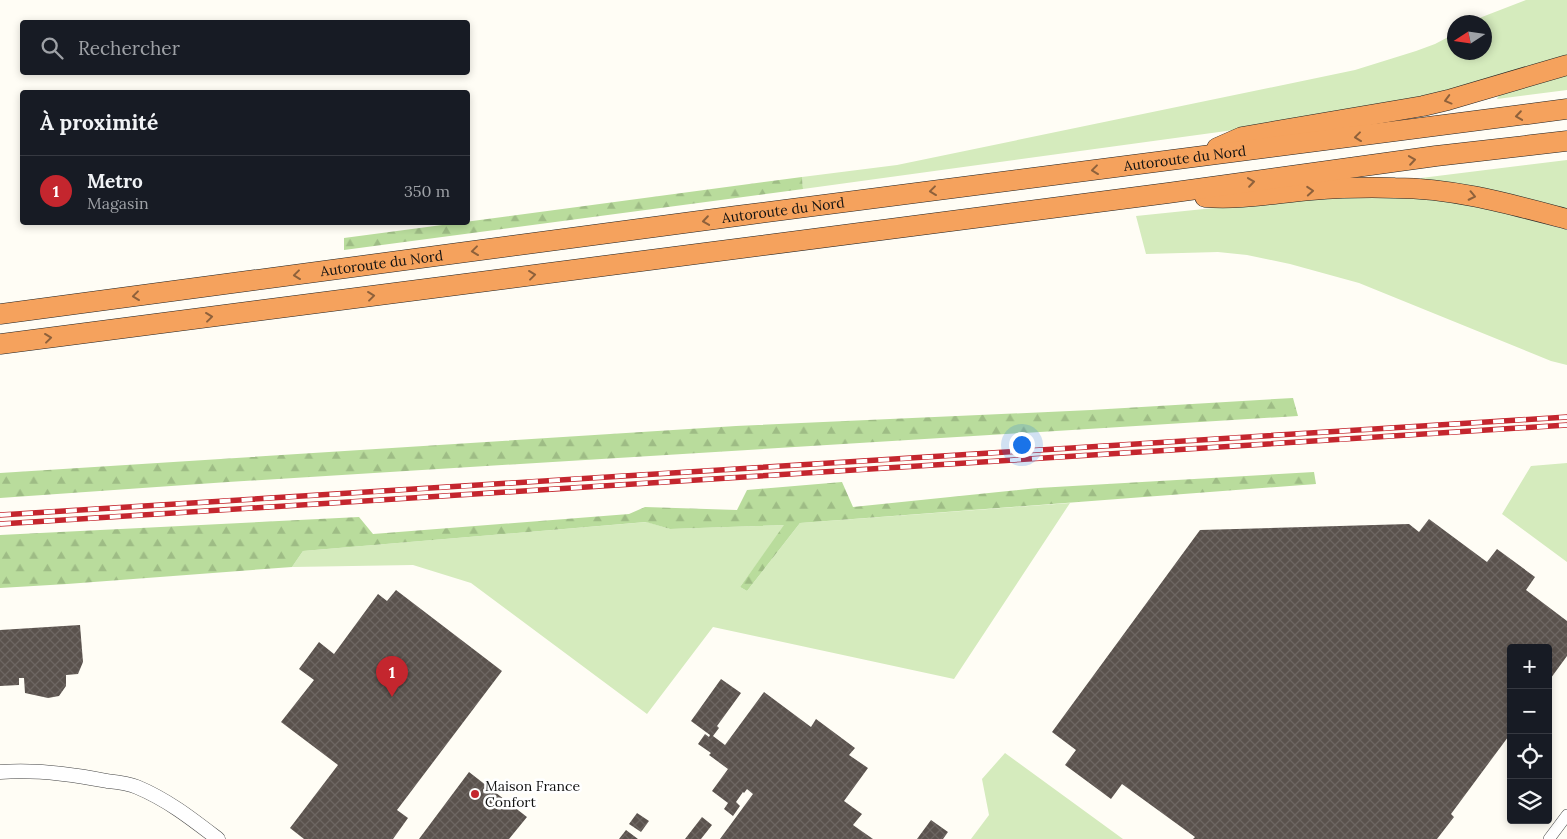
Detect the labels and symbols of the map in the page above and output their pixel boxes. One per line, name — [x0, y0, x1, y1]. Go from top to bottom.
north arrow — [1447, 15, 1492, 60]
one-way arrow — [1443, 94, 1452, 105]
one-way arrow — [1514, 110, 1522, 121]
one-way arrow — [1353, 131, 1361, 142]
street label: Autoroute du Nord — [1121, 141, 1247, 175]
one-way arrow — [1408, 155, 1416, 165]
one-way arrow — [1090, 165, 1099, 175]
one-way arrow — [1247, 177, 1255, 187]
one-way arrow — [929, 185, 937, 196]
one-way arrow — [1306, 185, 1314, 196]
one-way arrow — [1468, 190, 1476, 201]
street label: Autoroute du Nord — [720, 193, 846, 227]
one-way arrow — [701, 215, 710, 225]
street label: Autoroute du Nord — [318, 246, 444, 280]
one-way arrow — [471, 246, 480, 256]
one-way arrow — [292, 269, 300, 280]
one-way arrow — [528, 270, 536, 281]
one-way arrow — [131, 290, 139, 301]
one-way arrow — [367, 291, 375, 302]
one-way arrow — [206, 312, 214, 323]
one-way arrow — [45, 333, 53, 344]
your location — [1009, 432, 1035, 458]
pin: 1 — [376, 656, 408, 697]
place label: Maison France Confort — [485, 777, 580, 811]
marker: Maison France Confort — [469, 788, 481, 800]

